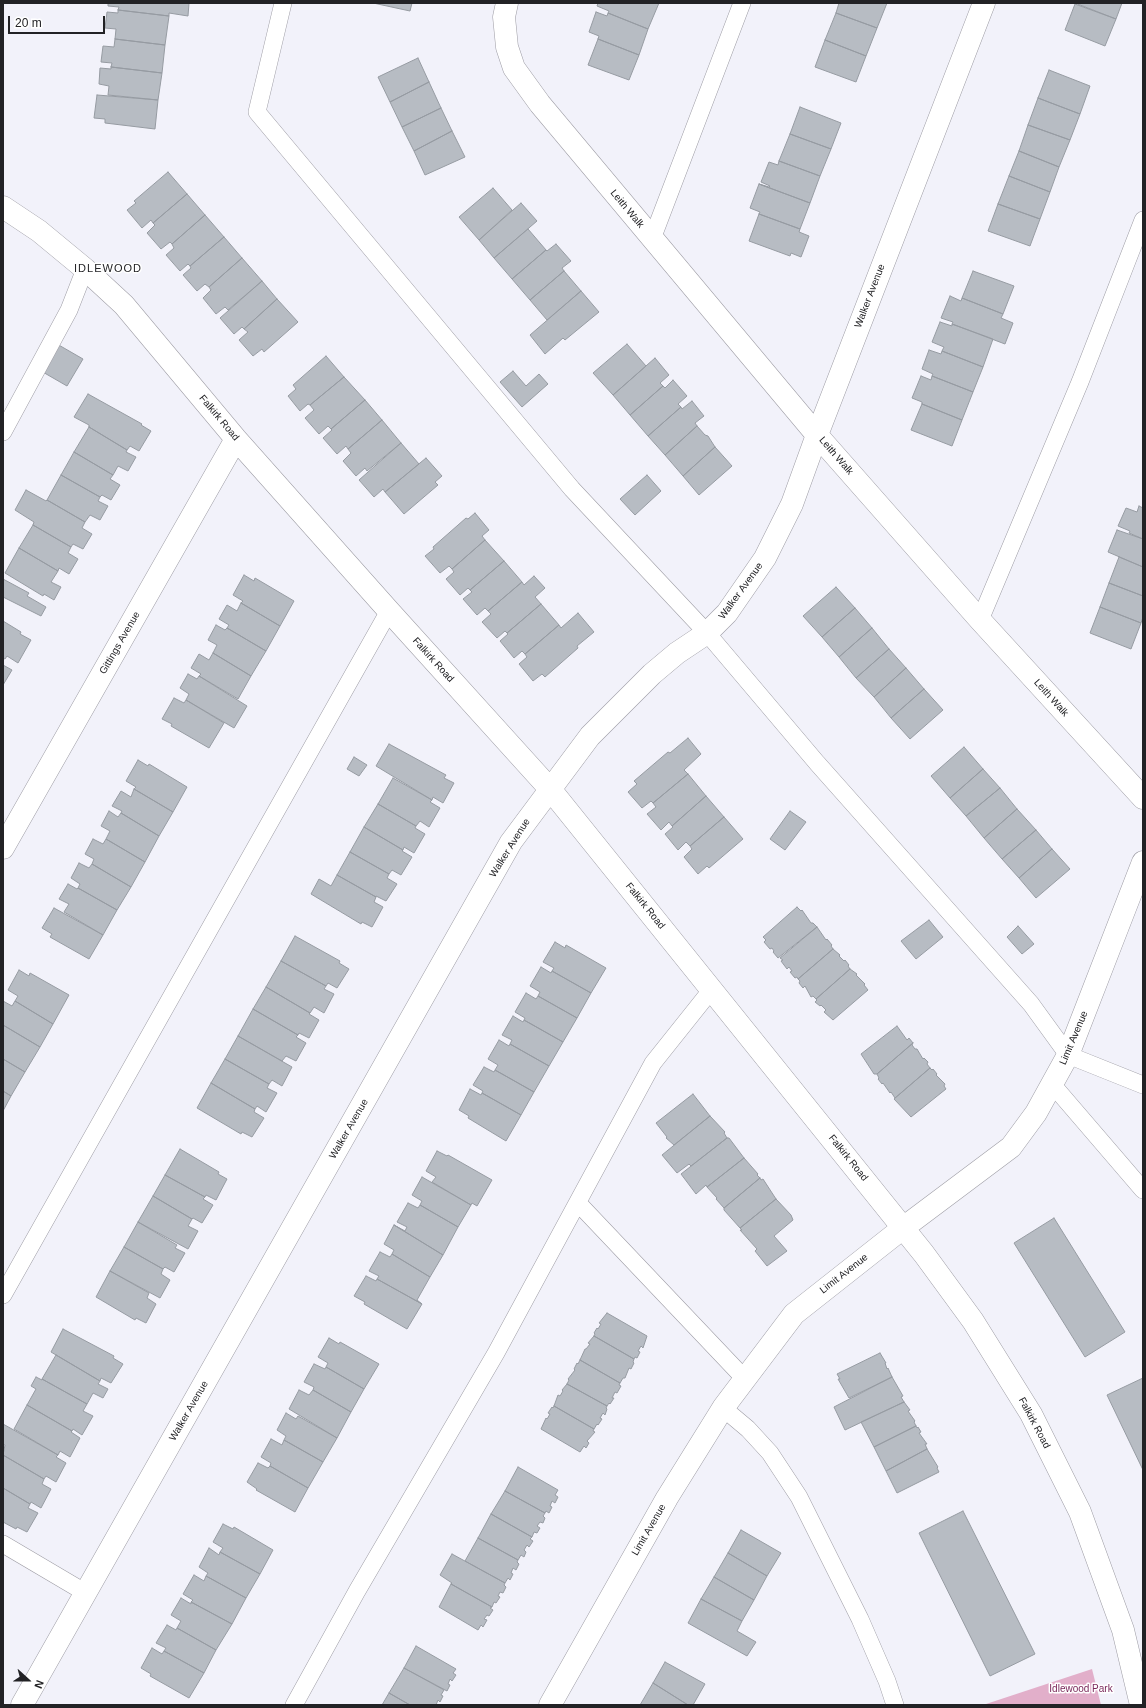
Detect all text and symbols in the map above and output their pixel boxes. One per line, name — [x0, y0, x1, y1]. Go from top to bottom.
scale bar — [10, 8, 107, 34]
text: 20 m — [15, 16, 42, 30]
street label: Leith Walk — [608, 187, 646, 231]
district label: IDLEWOOD — [74, 262, 142, 276]
street label: Walker Avenue — [852, 262, 888, 330]
street label: Falkirk Road — [196, 393, 242, 443]
street label: Leith Walk — [816, 435, 856, 477]
street label: Walker Avenue — [716, 560, 766, 622]
street label: Gittings Avenue — [97, 610, 143, 676]
street label: Falkirk Road — [410, 635, 456, 685]
street label: Leith Walk — [1031, 677, 1071, 719]
street label: Walker Avenue — [487, 816, 533, 880]
street label: Falkirk Road — [623, 880, 667, 932]
street label: Limit Avenue — [1057, 1009, 1091, 1067]
street label: Walker Avenue — [327, 1097, 371, 1161]
street label: Falkirk Road — [826, 1132, 870, 1184]
street label: Limit Avenue — [818, 1252, 870, 1296]
street label: Walker Avenue — [167, 1379, 211, 1443]
street label: Falkirk Road — [1016, 1395, 1052, 1451]
street label: Limit Avenue — [629, 1502, 669, 1558]
north arrow — [8, 1660, 48, 1700]
text: N — [32, 1678, 46, 1690]
park label: Idlewood Park — [1049, 1683, 1113, 1695]

